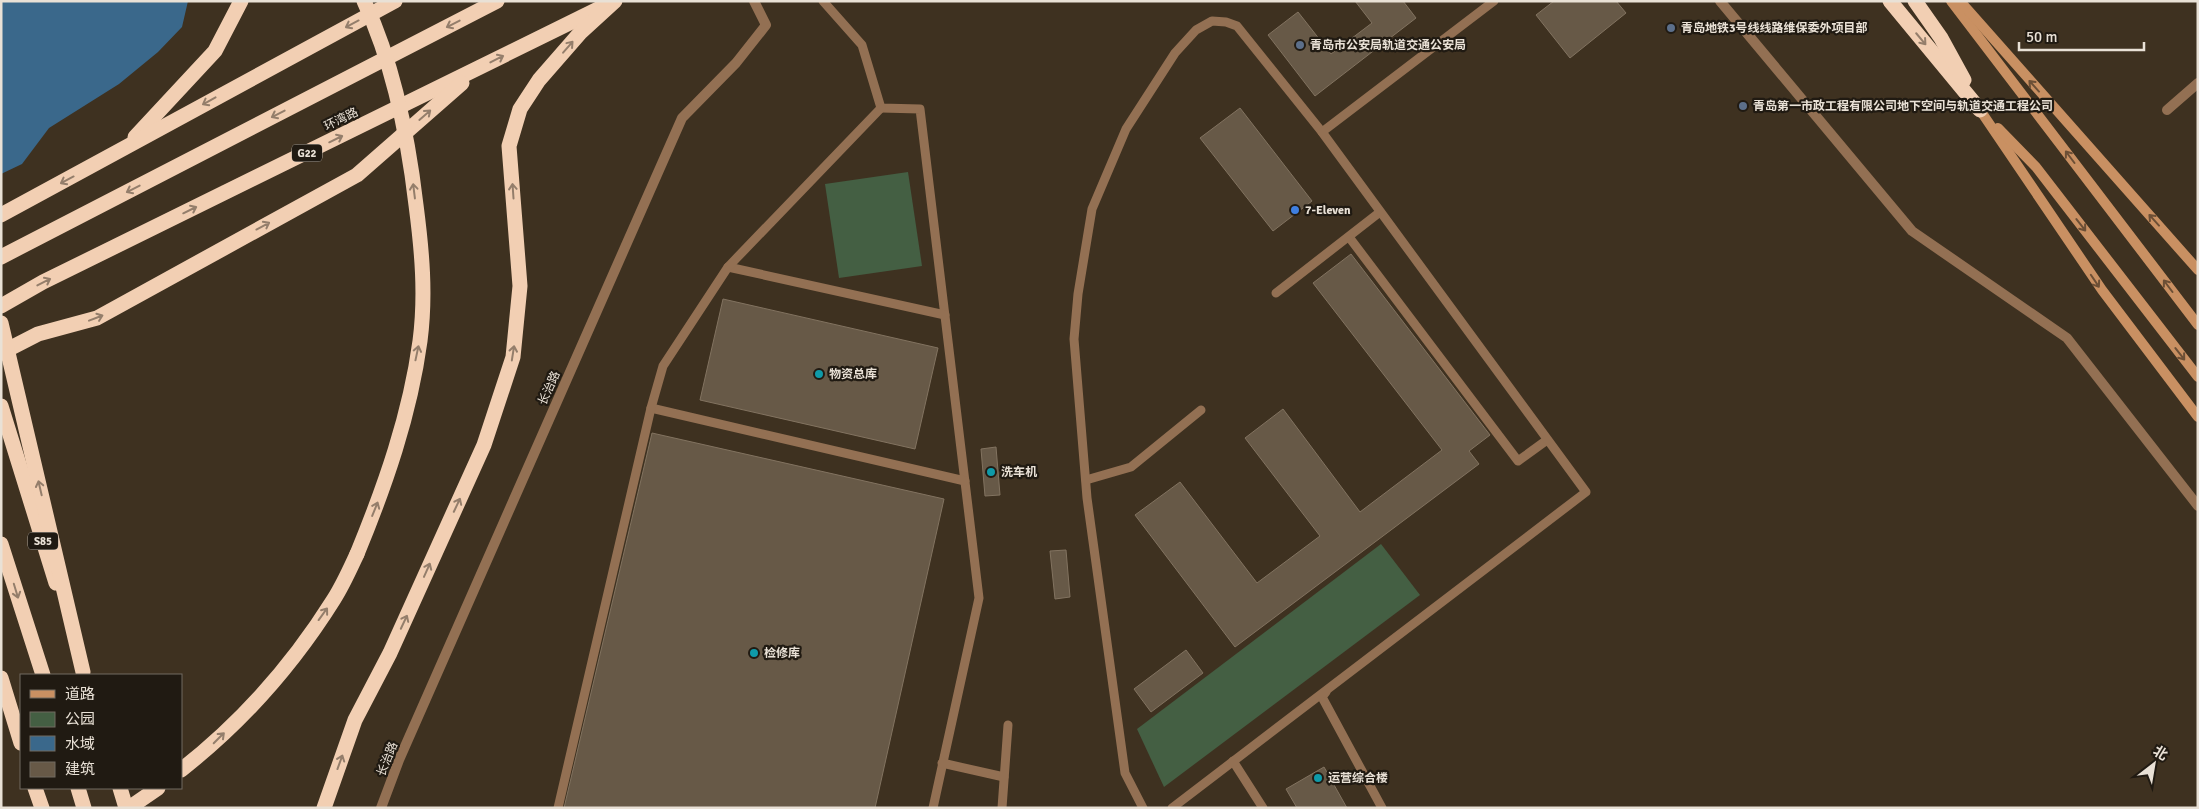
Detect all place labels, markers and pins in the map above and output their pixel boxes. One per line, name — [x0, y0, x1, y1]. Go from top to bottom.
place label: 青岛地铁3号线线路维保委外项目部 — [1681, 21, 1867, 36]
marker: 青岛地铁3号线线路维保委外项目部 — [1665, 22, 1677, 34]
place label: 青岛市公安局轨道交通公安局 — [1310, 38, 1466, 53]
marker: 青岛市公安局轨道交通公安局 — [1294, 39, 1306, 51]
place label: 青岛第一市政工程有限公司地下空间与轨道交通工程公司 — [1753, 99, 2053, 114]
marker: 青岛第一市政工程有限公司地下空间与轨道交通工程公司 — [1737, 100, 1749, 112]
place label: 7-Eleven — [1305, 203, 1351, 218]
marker: 7-Eleven — [1289, 204, 1301, 216]
place label: 物资总库 — [829, 367, 877, 382]
marker: 物资总库 — [813, 368, 825, 380]
place label: 洗车机 — [1001, 465, 1038, 480]
marker: 洗车机 — [985, 466, 997, 478]
place label: 检修库 — [764, 646, 800, 661]
marker: 检修库 — [748, 647, 760, 659]
place label: 运营综合楼 — [1328, 771, 1388, 786]
marker: 运营综合楼 — [1312, 772, 1324, 784]

